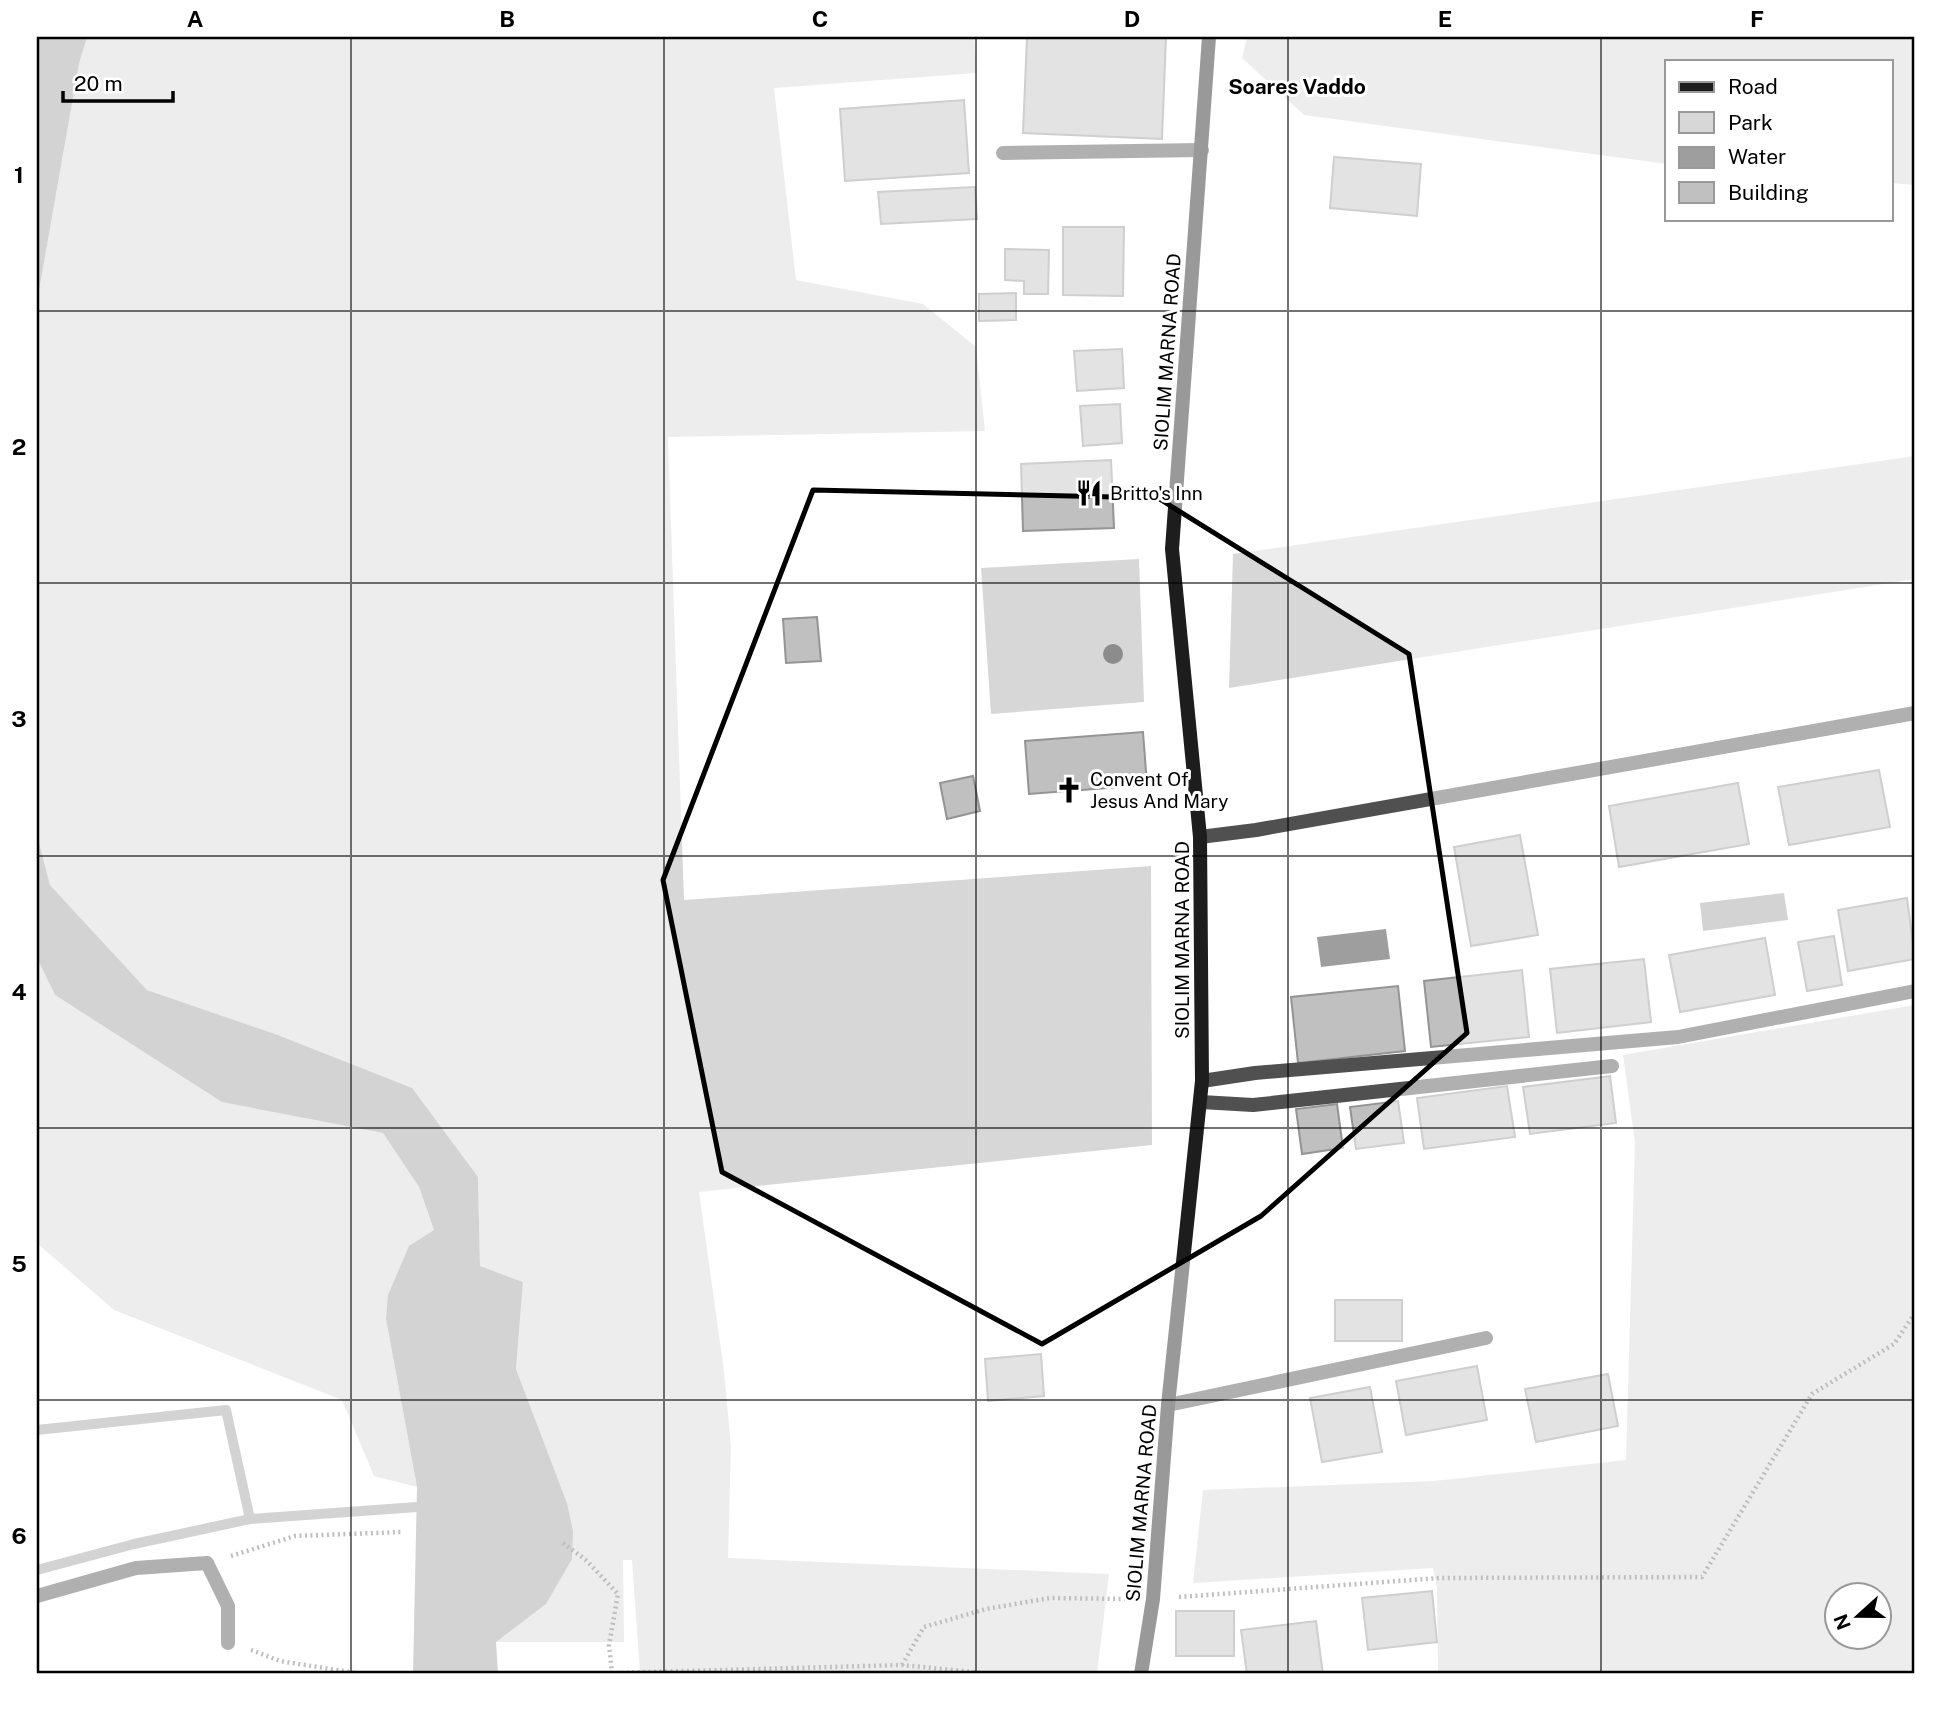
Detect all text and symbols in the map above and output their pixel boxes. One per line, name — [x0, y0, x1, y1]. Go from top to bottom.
text: A — [187, 5, 204, 32]
text: B — [499, 5, 515, 32]
text: C — [812, 5, 828, 32]
text: D — [1124, 5, 1140, 32]
text: E — [1438, 5, 1452, 32]
text: F — [1750, 5, 1764, 32]
scale bar — [63, 60, 173, 104]
legend — [1665, 60, 1892, 220]
text: 20 m — [74, 71, 123, 96]
district label: Soares Vaddo — [1228, 74, 1366, 99]
text: Road — [1728, 74, 1778, 99]
text: Park — [1728, 110, 1773, 135]
text: Water — [1728, 144, 1786, 169]
text: 1 — [14, 161, 24, 188]
text: Building — [1728, 180, 1809, 205]
street label: SIOLIM MARNA ROAD — [1149, 252, 1185, 452]
text: 2 — [12, 433, 26, 460]
restaurant icon: Britto's Inn — [1074, 478, 1104, 508]
place label: Britto's Inn — [1110, 482, 1203, 504]
text: 3 — [11, 705, 27, 732]
place label: Convent Of Jesus And Mary — [1090, 768, 1228, 812]
church icon: Convent Of Jesus And Mary — [1054, 775, 1084, 805]
street label: SIOLIM MARNA ROAD — [1171, 841, 1193, 1039]
text: 4 — [11, 978, 27, 1005]
text: 5 — [11, 1250, 27, 1277]
street label: SIOLIM MARNA ROAD — [1121, 1403, 1161, 1603]
text: 6 — [11, 1522, 27, 1549]
north arrow — [1822, 1582, 1892, 1652]
text: N — [1829, 1611, 1855, 1633]

